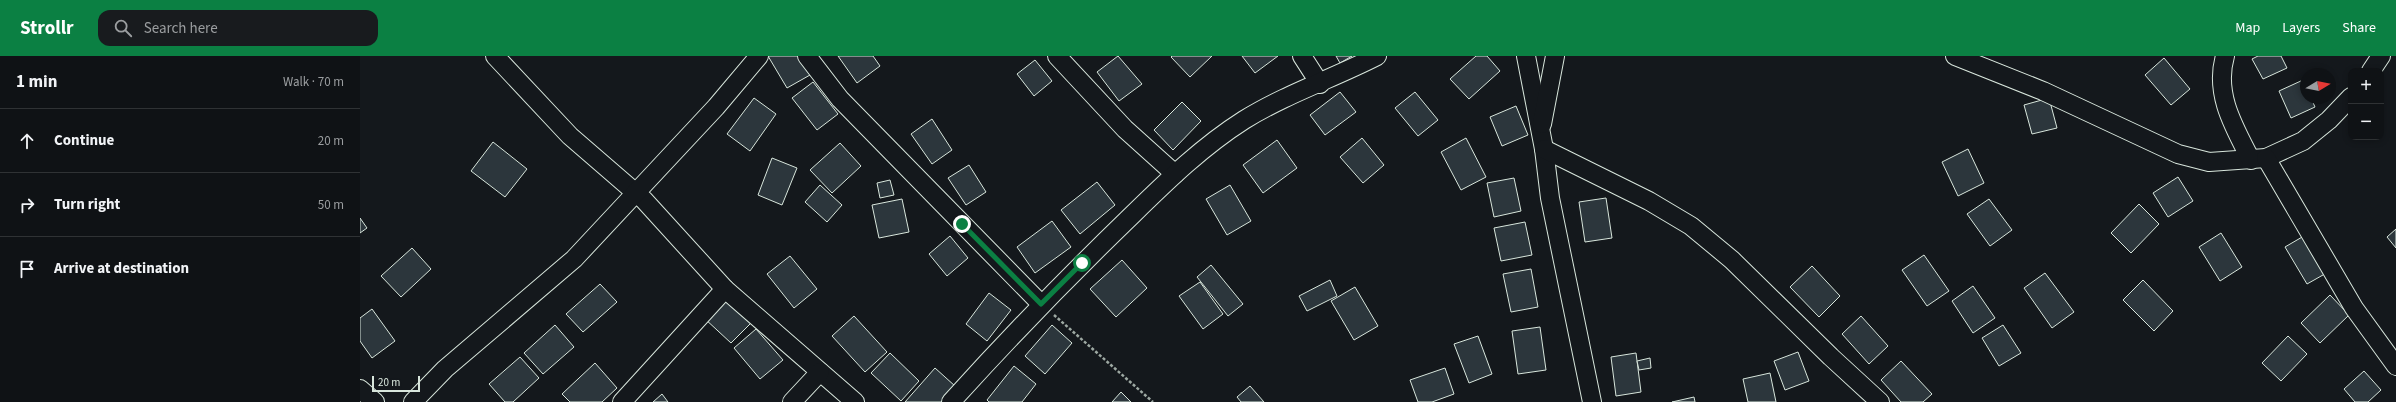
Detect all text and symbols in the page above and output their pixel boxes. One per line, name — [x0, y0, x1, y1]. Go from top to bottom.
search box — [98, 10, 378, 46]
text: Strollr — [20, 15, 74, 42]
icon: search — [112, 17, 134, 39]
text: Search here — [144, 18, 218, 39]
text: Map — [2235, 18, 2260, 38]
text: Layers — [2282, 18, 2320, 38]
text: Share — [2342, 18, 2376, 38]
north arrow — [2300, 68, 2336, 104]
map controls — [2348, 68, 2384, 140]
button: + — [2348, 68, 2384, 104]
text: 1 min — [16, 70, 57, 94]
text: Walk · 70 m — [283, 73, 344, 91]
button: − — [2348, 104, 2384, 140]
icon: ahead — [16, 130, 38, 152]
text: Continue — [54, 130, 114, 151]
text: 20 m — [318, 132, 344, 150]
icon: right — [16, 194, 38, 216]
text: Turn right — [54, 194, 120, 215]
text: 50 m — [318, 196, 344, 214]
route end — [953, 215, 971, 233]
route start — [1073, 254, 1091, 272]
icon: arrive — [16, 258, 38, 280]
text: Arrive at destination — [54, 258, 189, 279]
scale bar — [372, 374, 420, 393]
text: 20 m — [378, 375, 400, 390]

